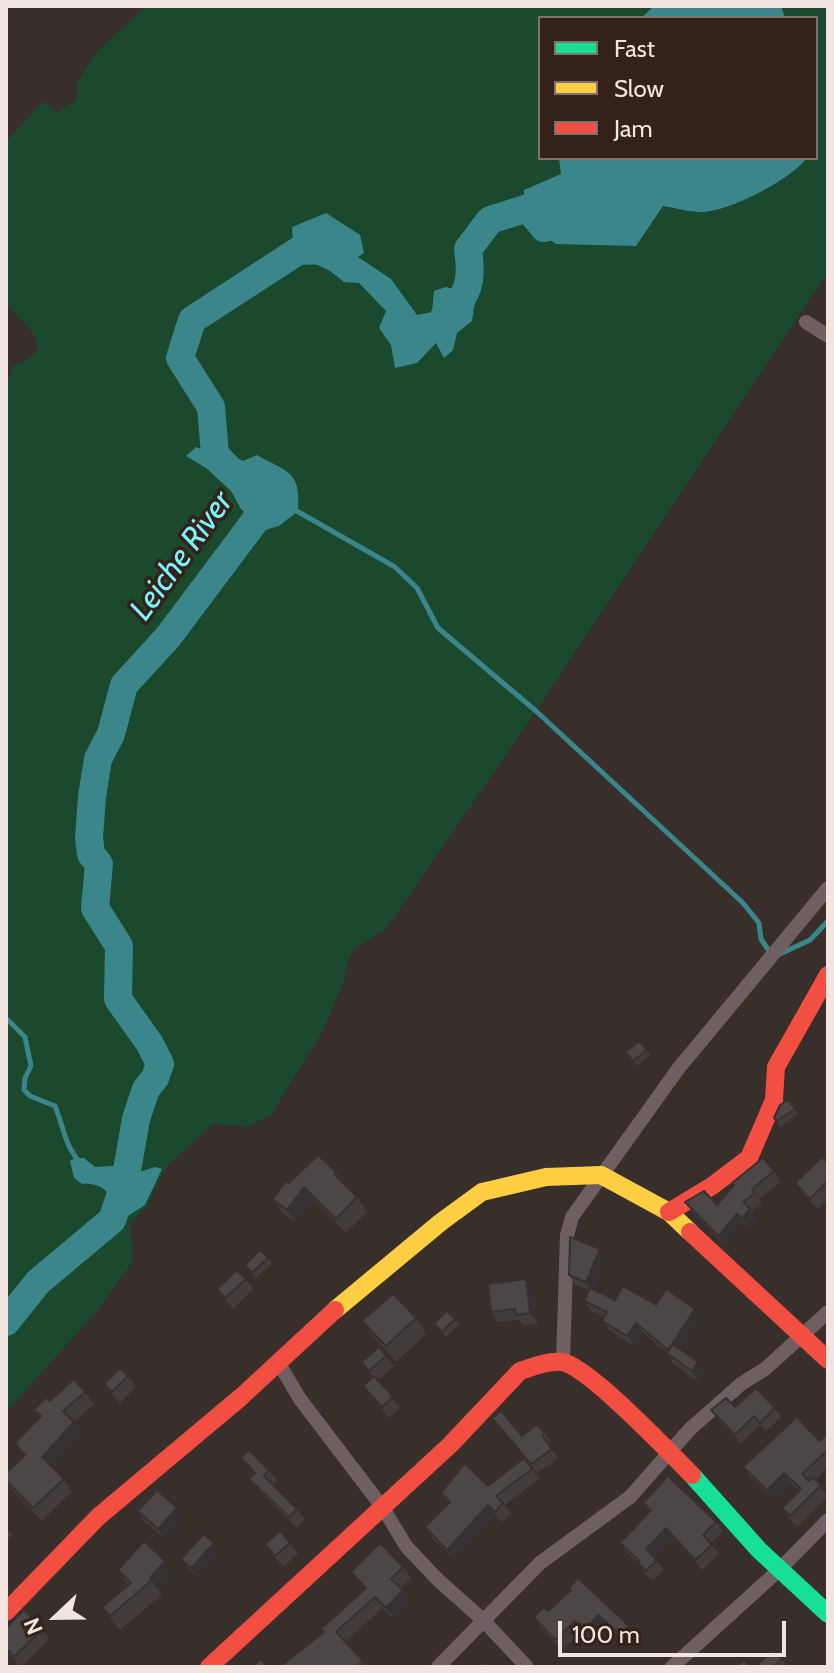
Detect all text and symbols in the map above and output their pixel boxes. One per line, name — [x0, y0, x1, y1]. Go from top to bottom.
legend — [538, 16, 818, 160]
text: Fast — [614, 34, 655, 63]
text: Slow — [614, 74, 664, 103]
text: Jam — [614, 114, 652, 143]
water label: Leiche River — [122, 484, 242, 628]
north arrow — [16, 1577, 96, 1657]
scale bar — [562, 1605, 790, 1655]
text: N — [18, 1614, 49, 1638]
text: 100 m — [572, 1620, 640, 1649]

